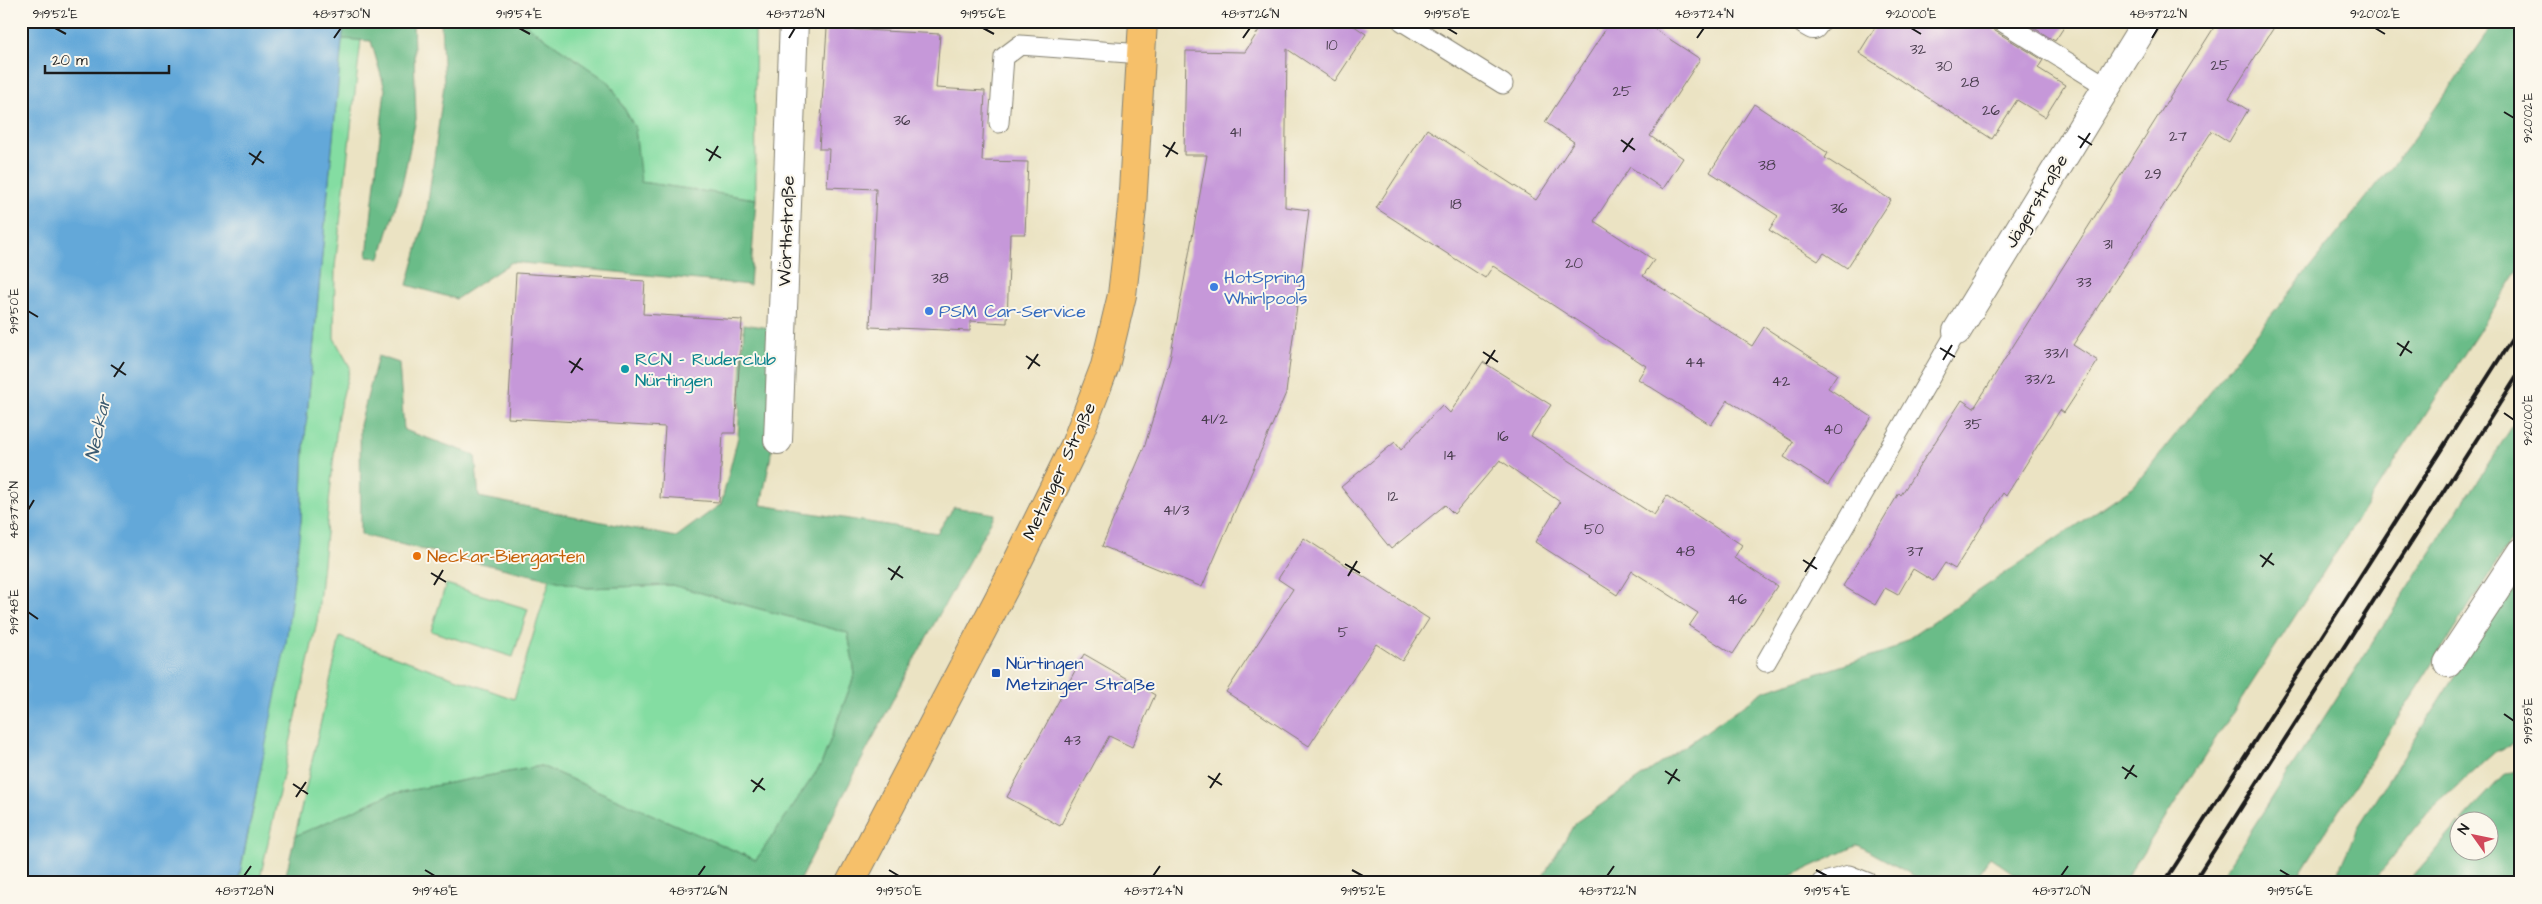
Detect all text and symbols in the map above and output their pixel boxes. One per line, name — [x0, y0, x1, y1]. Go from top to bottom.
text: 9°19'52"E — [32, 6, 78, 23]
text: 48°37'30"N — [312, 6, 371, 23]
text: 9°19'54"E — [496, 6, 542, 23]
text: 48°37'28"N — [765, 6, 825, 23]
text: 9°19'56"E — [960, 6, 1006, 23]
text: 48°37'26"N — [1221, 6, 1280, 23]
text: 9°19'58"E — [1424, 6, 1470, 23]
text: 48°37'24"N — [1674, 6, 1734, 23]
text: 9°20'00"E — [1886, 6, 1936, 23]
text: 48°37'22"N — [2129, 6, 2188, 23]
text: 9°20'02"E — [2350, 6, 2400, 23]
house number: 10 — [1326, 35, 1338, 56]
house number: 32 — [1910, 39, 1927, 60]
scale bar — [45, 42, 169, 74]
text: 20 m — [52, 50, 88, 71]
house number: 25 — [2210, 55, 2230, 76]
house number: 30 — [1935, 56, 1953, 77]
house number: 28 — [1961, 72, 1979, 93]
house number: 25 — [1612, 81, 1632, 102]
text: 9°20'02"E — [2520, 93, 2537, 143]
house number: 26 — [1982, 100, 2001, 121]
house number: 36 — [893, 110, 911, 131]
house number: 41 — [1229, 122, 1241, 143]
house number: 27 — [2169, 126, 2187, 147]
street label: Jägerstraße — [1999, 149, 2075, 253]
house number: 38 — [1758, 155, 1776, 176]
house number: 29 — [2144, 164, 2162, 185]
street label: Wörthstraße — [772, 175, 801, 287]
house number: 18 — [1450, 194, 1462, 215]
house number: 36 — [1830, 198, 1848, 219]
house number: 31 — [2103, 234, 2113, 255]
house number: 20 — [1565, 253, 1584, 274]
place label: HotSpring Whirlpools — [1224, 265, 1307, 311]
house number: 38 — [931, 268, 949, 289]
house number: 33 — [2076, 272, 2092, 293]
marker: HotSpring Whirlpools — [1208, 281, 1220, 293]
text: 9°19'50"E — [6, 288, 23, 334]
place label: PSM Car-Service — [939, 299, 1086, 324]
marker: PSM Car-Service — [923, 305, 935, 317]
house number: 33/1 — [2044, 343, 2068, 364]
place label: RCN - Ruderclub Nürtingen — [635, 347, 776, 394]
house number: 44 — [1685, 352, 1705, 373]
marker: RCN - Ruderclub Nürtingen — [619, 363, 631, 375]
house number: 33/2 — [2025, 369, 2056, 390]
house number: 42 — [1772, 371, 1791, 392]
water label: Neckar — [78, 391, 119, 463]
text: 9°20'00"E — [2520, 395, 2537, 445]
street label: Metzinger Straße — [1017, 398, 1103, 545]
house number: 41/2 — [1200, 409, 1228, 430]
house number: 35 — [1964, 414, 1982, 435]
house number: 40 — [1823, 419, 1843, 440]
house number: 16 — [1497, 426, 1509, 447]
house number: 14 — [1444, 445, 1456, 466]
text: 48°37'30"N — [6, 481, 23, 539]
house number: 12 — [1388, 486, 1399, 507]
house number: 41/3 — [1163, 500, 1190, 521]
house number: 50 — [1584, 519, 1605, 540]
house number: 48 — [1675, 541, 1695, 562]
house number: 37 — [1907, 541, 1923, 562]
place label: Neckar-Biergarten — [427, 544, 585, 570]
marker: Neckar-Biergarten — [411, 550, 423, 562]
text: 9°19'48"E — [6, 589, 23, 635]
house number: 46 — [1727, 589, 1747, 610]
house number: 5 — [1338, 622, 1349, 643]
place label: Nürtingen Metzinger Straße — [1006, 651, 1155, 698]
marker: Nürtingen Metzinger Straße — [990, 667, 1002, 679]
text: 9°19'58"E — [2520, 698, 2537, 744]
house number: 43 — [1063, 730, 1081, 751]
north arrow — [2450, 812, 2500, 862]
text: N — [2453, 820, 2475, 839]
text: 48°37'28"N — [214, 883, 274, 900]
text: 9°19'48"E — [412, 883, 458, 900]
text: 48°37'26"N — [669, 883, 728, 900]
text: 9°19'50"E — [876, 883, 922, 900]
text: 48°37'24"N — [1123, 883, 1183, 900]
text: 9°19'52"E — [1340, 883, 1386, 900]
text: 48°37'22"N — [1578, 883, 1637, 900]
text: 9°19'54"E — [1804, 883, 1850, 900]
text: 48°37'20"N — [2032, 883, 2091, 900]
text: 9°19'56"E — [2267, 883, 2313, 900]

